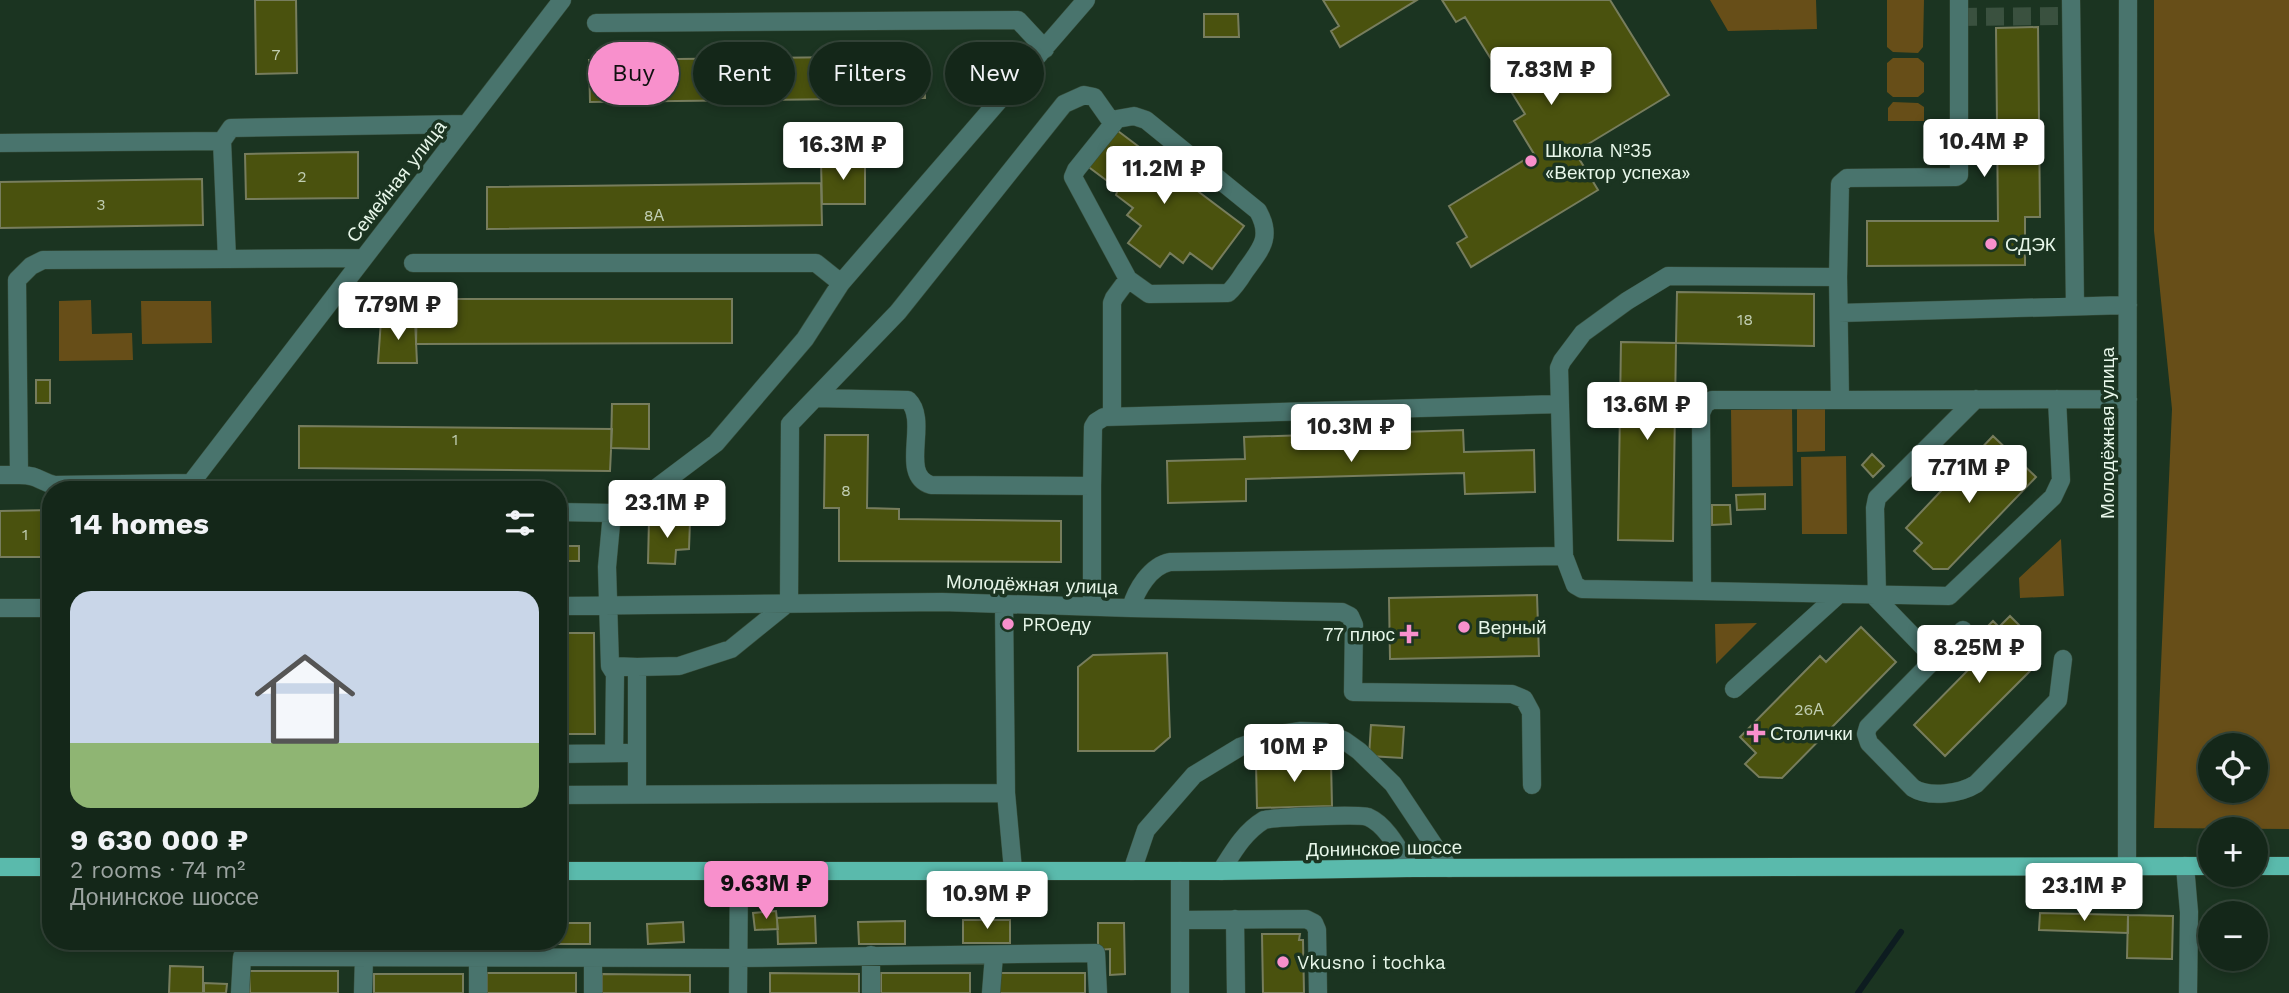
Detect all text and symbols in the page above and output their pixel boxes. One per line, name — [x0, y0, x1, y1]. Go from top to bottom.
chip: Buy — [588, 42, 679, 105]
chip: Rent — [693, 42, 795, 105]
chip: Filters — [809, 42, 931, 105]
chip: New — [945, 42, 1044, 105]
house number: 7 — [272, 45, 281, 64]
pin: 7.83M ₽ — [1486, 48, 1616, 107]
text: 7.83M ₽ — [1506, 56, 1596, 83]
street label: Семейная улица — [342, 115, 451, 247]
pin: 10.4M ₽ — [1919, 120, 2049, 179]
pin: 16.3M ₽ — [778, 122, 908, 182]
text: 10.4M ₽ — [1939, 128, 2029, 155]
text: 16.3M ₽ — [799, 131, 887, 158]
place label: Школа №35 «Вектор успеха» — [1545, 139, 1691, 184]
pin: 11.2M ₽ — [1099, 146, 1229, 206]
marker: Школа №35 «Вектор успеха» — [1523, 153, 1539, 169]
text: 11.2M ₽ — [1122, 155, 1206, 182]
house number: 2 — [297, 167, 307, 186]
house number: 3 — [96, 195, 106, 214]
house number: 8А — [644, 206, 665, 225]
place label: СДЭК — [2005, 233, 2056, 256]
marker: СДЭК — [1983, 236, 1999, 252]
pin: 7.79M ₽ — [333, 282, 463, 342]
text: 7.79M ₽ — [355, 291, 441, 318]
house number: 18 — [1737, 310, 1753, 329]
street label: Молодёжная улица — [2096, 347, 2119, 519]
pin: 13.6M ₽ — [1582, 382, 1712, 442]
text: 13.6M ₽ — [1603, 391, 1691, 418]
pin: 10.3M ₽ — [1286, 405, 1416, 464]
text: 10.3M ₽ — [1307, 413, 1395, 440]
house number: 1 — [452, 430, 458, 449]
pin: 7.71M ₽ — [1904, 446, 2034, 505]
text: 7.71M ₽ — [1928, 454, 2010, 481]
pin: 23.1M ₽ — [602, 480, 732, 540]
house number: 8 — [841, 481, 851, 500]
text: 23.1M ₽ — [625, 489, 709, 516]
icon: filters — [501, 504, 539, 542]
text: 14 homes — [70, 506, 209, 541]
house number: 1 — [22, 525, 28, 544]
street label: Молодёжная улица — [946, 570, 1119, 599]
place label: PROеду — [1022, 613, 1092, 636]
marker: PROеду — [1000, 616, 1016, 632]
place label: Верный — [1478, 616, 1547, 639]
marker: Верный — [1456, 619, 1472, 635]
place label: 77 плюс — [1323, 623, 1395, 646]
marker: 77 плюс — [1401, 626, 1417, 642]
pin: 8.25M ₽ — [1914, 626, 2044, 685]
text: 8.25M ₽ — [1933, 634, 2025, 661]
icon: home — [242, 636, 368, 762]
house number: 26А — [1794, 700, 1824, 719]
place label: Столички — [1770, 722, 1853, 745]
pin: 10M ₽ — [1245, 724, 1343, 784]
marker: Столички — [1748, 725, 1764, 741]
text: 10M ₽ — [1260, 733, 1328, 760]
map controls — [2198, 733, 2268, 971]
button: locate — [2198, 733, 2268, 803]
button: + — [2198, 817, 2268, 887]
text: 9 630 000 ₽ — [70, 822, 248, 857]
street label: Донинское шоссе — [1306, 836, 1462, 861]
text: 2 rooms · 74 m² — [70, 857, 245, 884]
pin: 9.63M ₽ — [701, 862, 831, 921]
pin: 23.1M ₽ — [2019, 864, 2149, 923]
text: 9.63M ₽ — [720, 870, 812, 897]
pin: 10.9M ₽ — [922, 872, 1052, 931]
text: 23.1M ₽ — [2042, 872, 2126, 899]
text: 10.9M ₽ — [943, 880, 1031, 907]
text: Донинское шоссе — [70, 884, 259, 911]
button: − — [2198, 901, 2268, 971]
place label: Vkusno i tochka — [1297, 951, 1446, 974]
marker: Vkusno i tochka — [1275, 954, 1291, 970]

